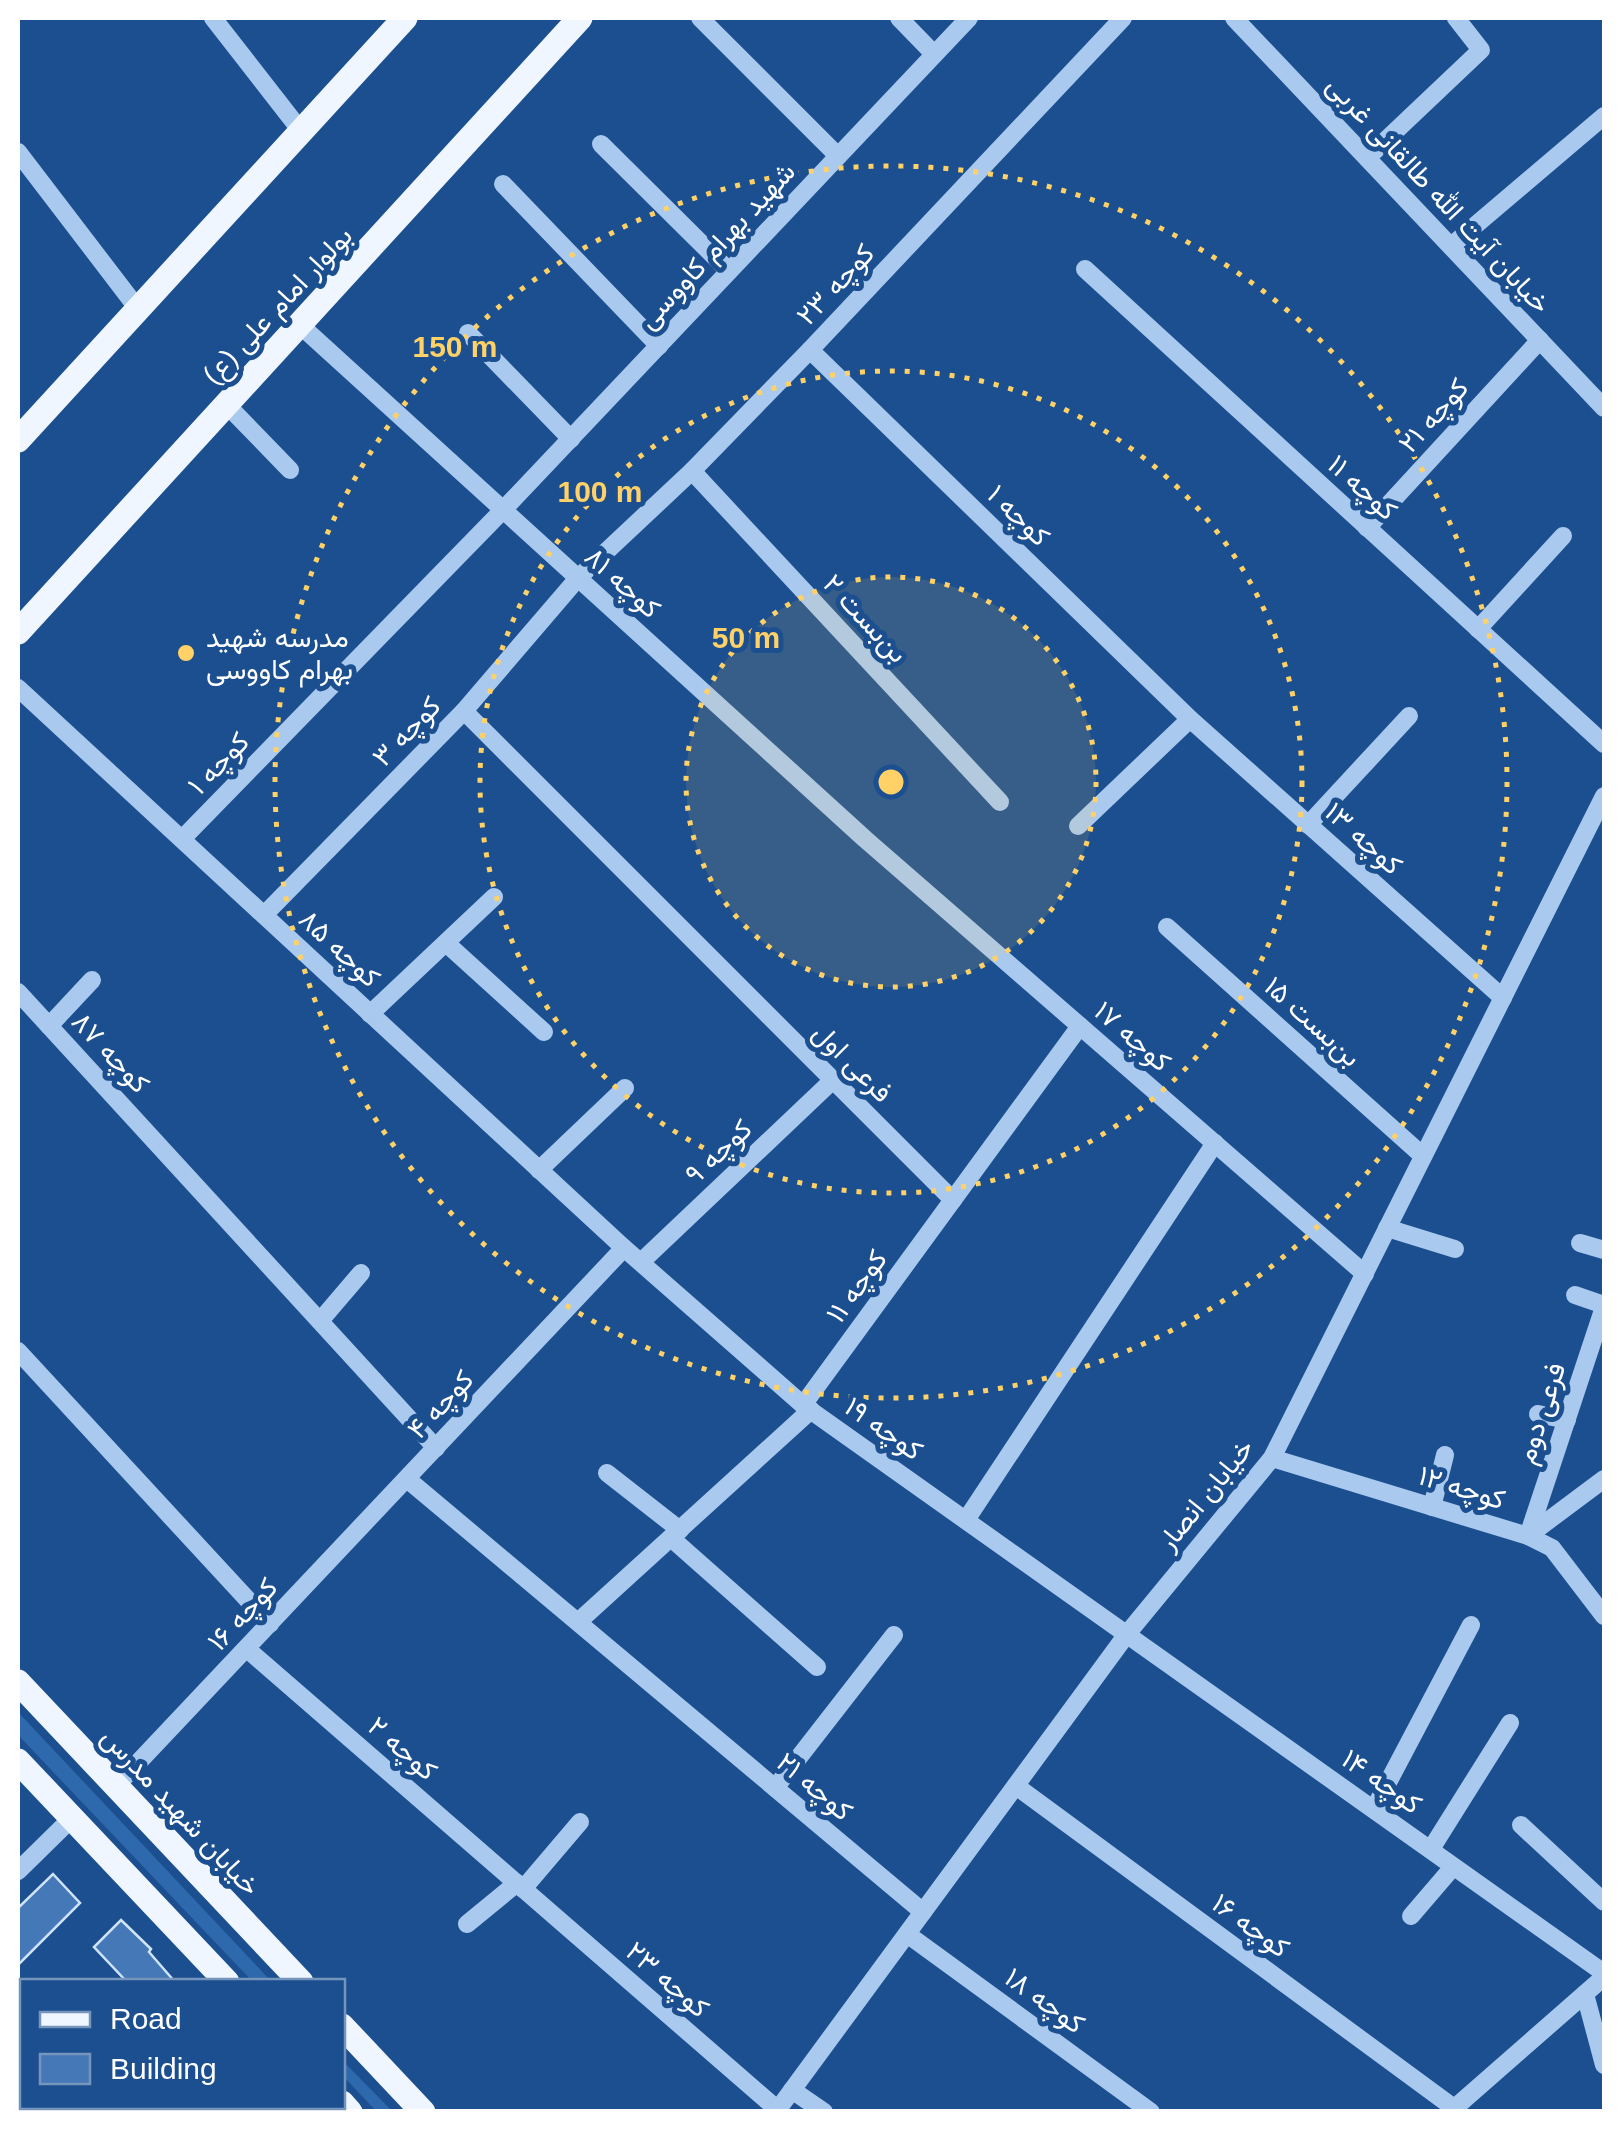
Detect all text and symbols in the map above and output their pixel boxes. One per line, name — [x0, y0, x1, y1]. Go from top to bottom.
street label: خیابان آیت الله طالقانی غربی — [1319, 69, 1557, 321]
street label: شهید بهرام کاووسی — [631, 156, 803, 337]
street label: بولوار امام علی (ع) — [197, 220, 360, 392]
street label: کوچه ۲۳ — [790, 238, 883, 333]
text: 150 m — [412, 330, 498, 363]
street label: کوچه ۲۱ — [1392, 372, 1477, 461]
street label: کوچه ۱۱ — [1320, 448, 1404, 529]
text: 100 m — [557, 475, 643, 508]
street label: کوچه ۱ — [979, 478, 1056, 554]
street label: کوچه ۸۱ — [577, 541, 667, 626]
street label: بن‌بست ۲ — [816, 568, 914, 669]
text: 50 m — [712, 621, 780, 654]
place label: مدرسه شهید بهرام کاووسی — [206, 622, 353, 688]
marker: مدرسه شهید بهرام کاووسی — [175, 642, 197, 664]
street label: کوچه ۳ — [366, 690, 449, 775]
street label: کوچه ۱ — [181, 726, 257, 803]
centre of rings — [873, 764, 909, 800]
street label: کوچه ۱۳ — [1317, 796, 1408, 883]
street label: کوچه ۸۵ — [291, 903, 386, 996]
street label: بن‌بست ۱۵ — [1257, 970, 1367, 1073]
street label: کوچه ۱۷ — [1086, 995, 1177, 1080]
street label: کوچه ۸۷ — [63, 1006, 156, 1101]
street label: فرعی اول — [805, 1016, 899, 1110]
street label: کوچه ۹ — [679, 1113, 760, 1192]
street label: کوچه ۱۱ — [820, 1244, 896, 1330]
street label: فرعی دوم — [1510, 1359, 1574, 1469]
street label: کوچه ۴ — [401, 1364, 482, 1447]
street label: کوچه ۱۹ — [837, 1391, 928, 1469]
street label: خیابان انصار — [1151, 1432, 1261, 1558]
street label: کوچه ۱۲ — [1414, 1460, 1509, 1518]
street label: کوچه ۱۶ — [201, 1572, 286, 1659]
street label: کوچه ۲ — [360, 1710, 443, 1789]
street label: خیابان شهید مدرس — [94, 1721, 266, 1903]
street label: کوچه ۱۴ — [1334, 1743, 1427, 1822]
street label: کوچه ۲۱ — [769, 1746, 859, 1829]
street label: کوچه ۱۶ — [1204, 1887, 1295, 1966]
street label: کوچه ۲۳ — [618, 1935, 715, 2026]
street label: کوچه ۱۸ — [997, 1961, 1090, 2042]
legend — [20, 1979, 345, 2109]
text: Road — [110, 2002, 182, 2035]
text: Building — [110, 2052, 217, 2085]

